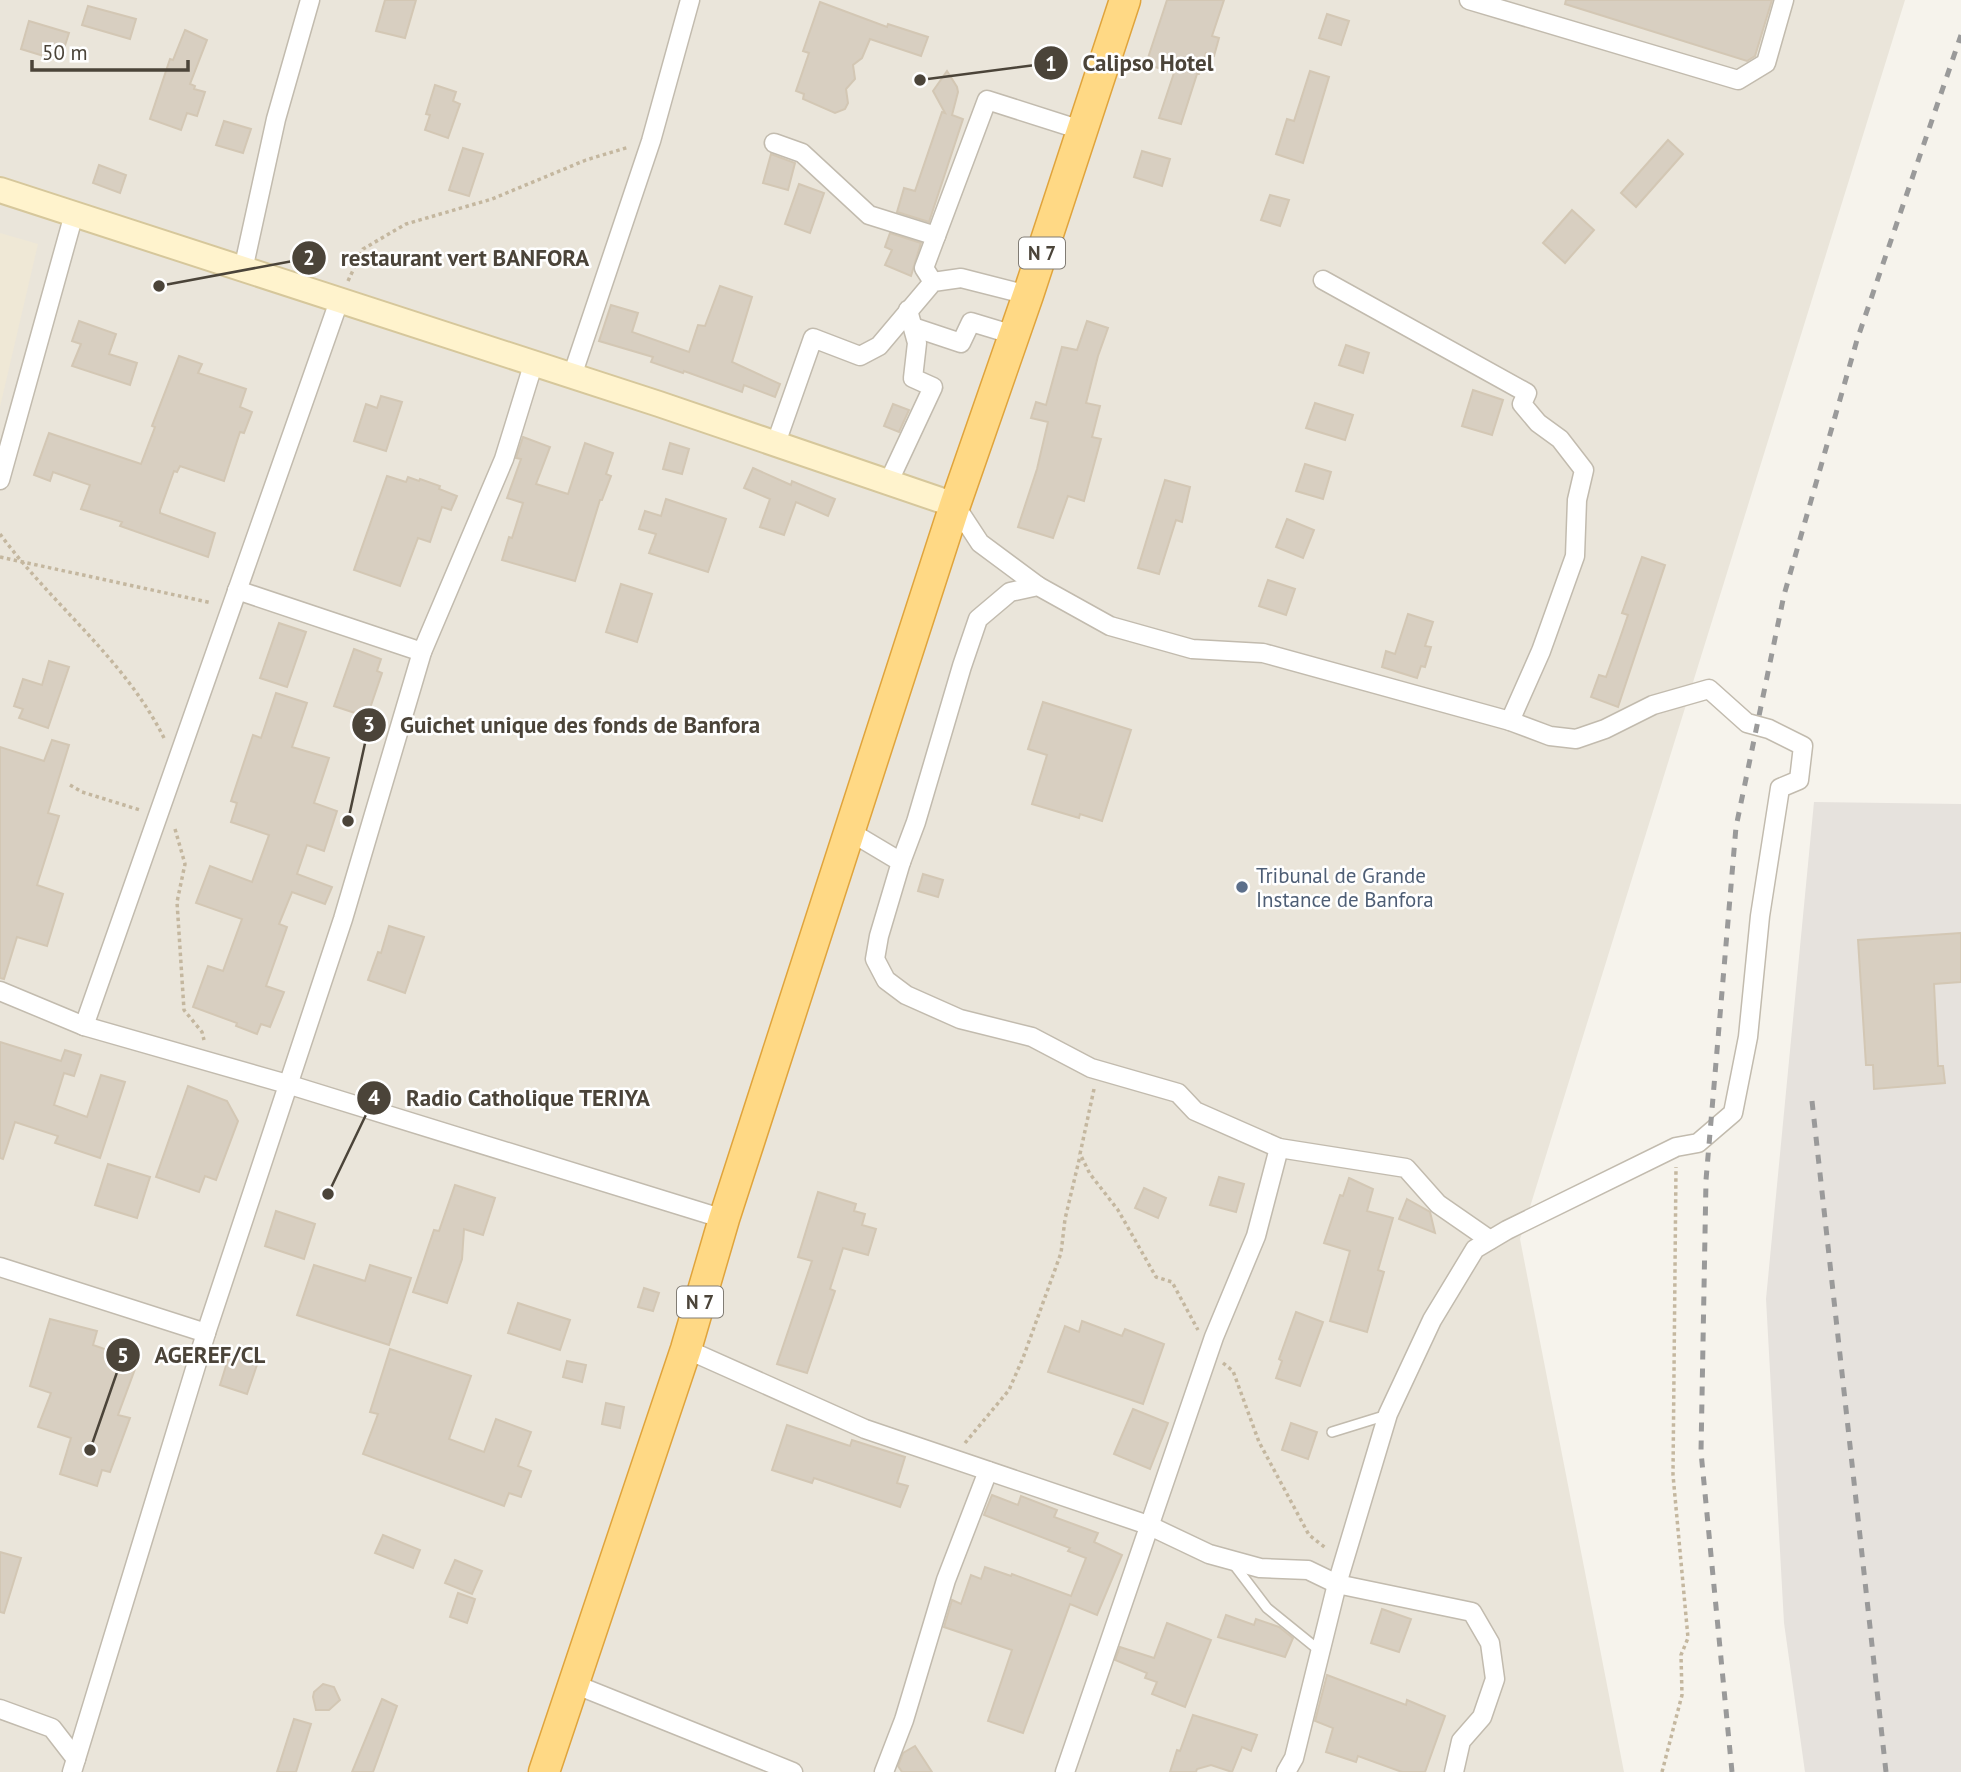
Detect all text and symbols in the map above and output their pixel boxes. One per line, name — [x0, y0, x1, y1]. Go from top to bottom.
scale bar — [32, 28, 187, 72]
text: 50 m — [42, 39, 88, 66]
callout: Calipso Hotel — [1033, 41, 1227, 85]
text: Calipso Hotel — [1083, 48, 1214, 77]
text: 1 — [1045, 50, 1057, 77]
callout: restaurant vert BANFORA — [291, 236, 603, 280]
road number: N 7 — [1019, 238, 1065, 268]
text: restaurant vert BANFORA — [341, 243, 589, 272]
text: 2 — [303, 244, 315, 271]
callout: Guichet unique des fonds de Banfora — [351, 703, 774, 747]
text: Guichet unique des fonds de Banfora — [400, 710, 760, 739]
text: 3 — [363, 711, 375, 738]
place label: Tribunal de Grande Instance de Banfora — [1256, 862, 1434, 913]
marker: Tribunal de Grande Instance de Banfora — [1234, 879, 1250, 895]
callout: Radio Catholique TERIYA — [357, 1076, 665, 1120]
text: Radio Catholique TERIYA — [406, 1083, 650, 1112]
text: 4 — [368, 1084, 380, 1111]
road number: N 7 — [677, 1286, 723, 1318]
callout: AGEREF/CL — [106, 1333, 280, 1377]
text: AGEREF/CL — [155, 1340, 266, 1369]
text: 5 — [117, 1342, 129, 1369]

